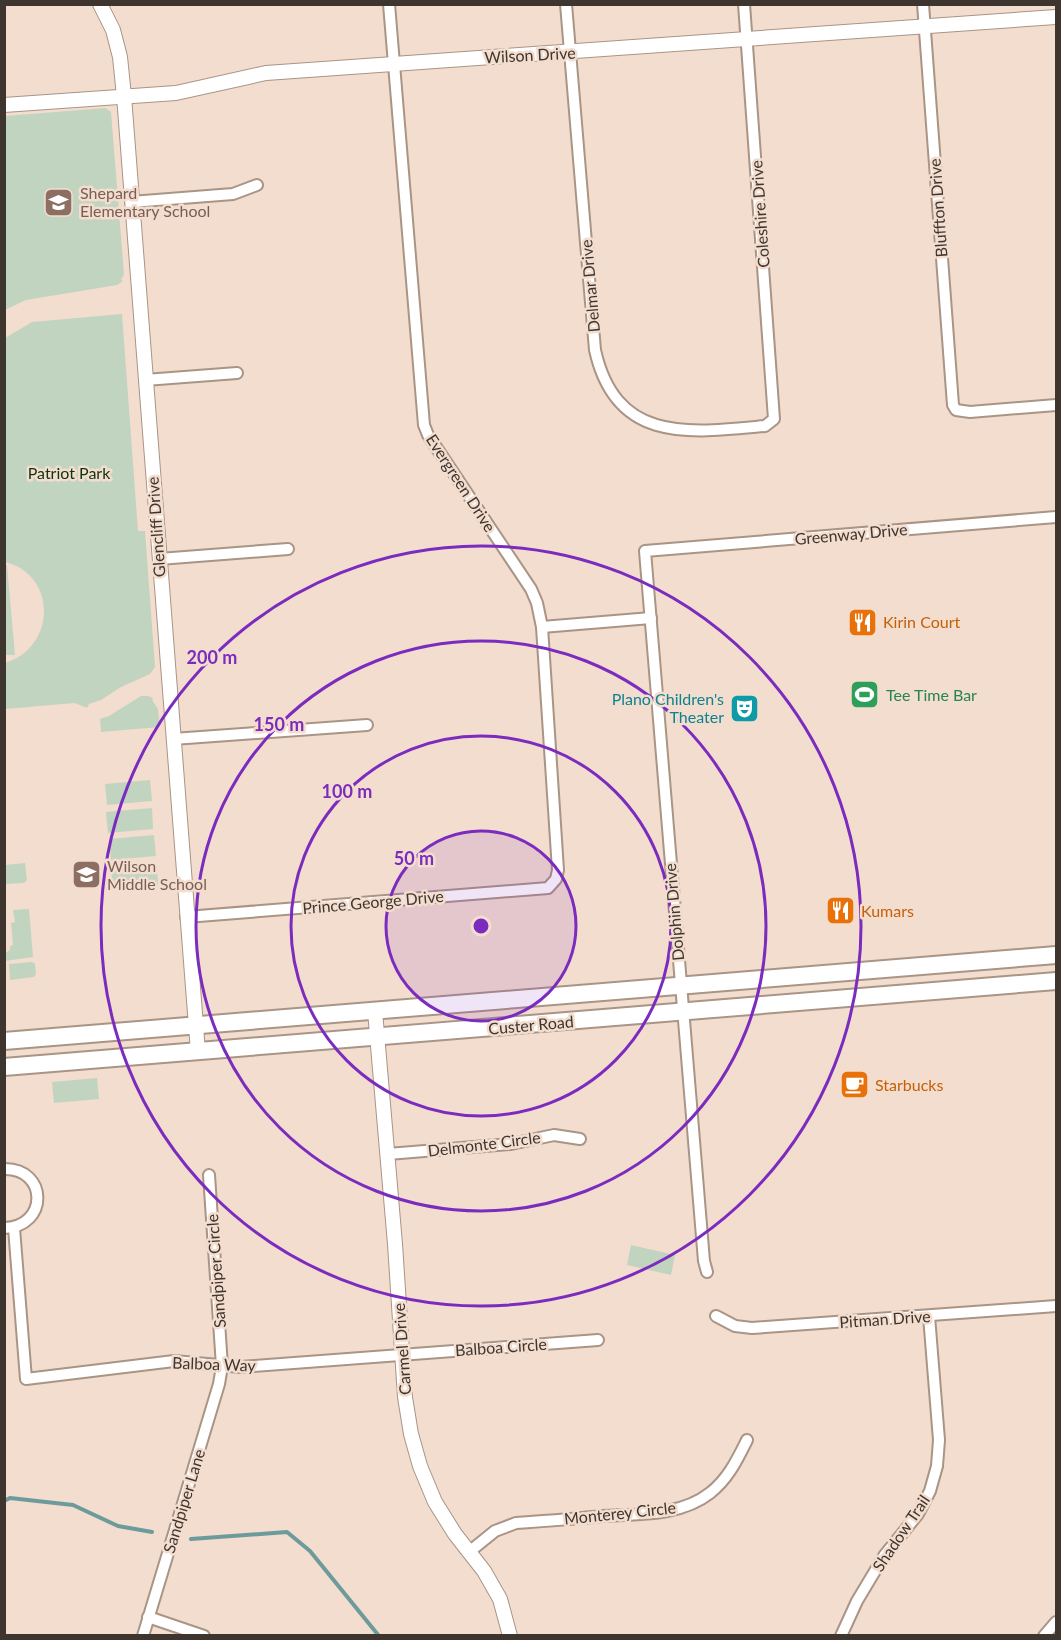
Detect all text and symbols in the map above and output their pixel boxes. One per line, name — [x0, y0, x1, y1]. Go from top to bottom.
street label: Wilson Drive — [484, 43, 576, 66]
street label: Bluffton Drive — [925, 158, 950, 258]
street label: Coleshire Drive — [746, 160, 773, 268]
place label: Shepard Elementary School — [80, 183, 210, 220]
school or university icon: Shepard Elementary School — [43, 186, 75, 218]
street label: Delmar Drive — [576, 239, 603, 333]
street label: Evergreen Drive — [423, 430, 500, 535]
park label: Patriot Park — [28, 463, 111, 482]
street label: Glencliff Drive — [143, 476, 168, 578]
street label: Greenway Drive — [794, 519, 908, 548]
restaurant icon: Kirin Court — [846, 606, 878, 638]
place label: Kirin Court — [883, 612, 960, 631]
text: 200 m — [187, 646, 237, 668]
sports icon: Tee Time Bar — [849, 679, 881, 711]
place label: Tee Time Bar — [886, 685, 977, 704]
place label: Plano Children's Theater — [612, 689, 724, 726]
theatre icon: Plano Children's Theater — [729, 692, 761, 724]
text: 150 m — [254, 713, 304, 735]
text: 100 m — [322, 780, 372, 802]
text: 50 m — [394, 847, 434, 869]
place label: Wilson Middle School — [107, 856, 207, 893]
school or university icon: Wilson Middle School — [70, 859, 102, 891]
street label: Dolphin Drive — [660, 862, 687, 962]
street label: Prince George Drive — [302, 886, 444, 917]
restaurant icon: Kumars — [824, 895, 856, 927]
place label: Kumars — [861, 901, 914, 920]
centre of rings — [471, 916, 491, 936]
street label: Custer Road — [487, 1011, 574, 1038]
cafe icon: Starbucks — [838, 1069, 870, 1101]
place label: Starbucks — [875, 1075, 943, 1094]
street label: Delmonte Circle — [426, 1127, 541, 1160]
street label: Sandpiper Circle — [202, 1213, 229, 1329]
street label: Carmel Drive — [389, 1302, 414, 1396]
street label: Pitman Drive — [839, 1306, 931, 1331]
street label: Balboa Circle — [454, 1334, 547, 1359]
street label: Balboa Way — [172, 1353, 257, 1374]
street label: Sandpiper Lane — [159, 1447, 208, 1555]
street label: Shadow Trail — [868, 1491, 933, 1575]
street label: Monterey Circle — [563, 1497, 677, 1528]

